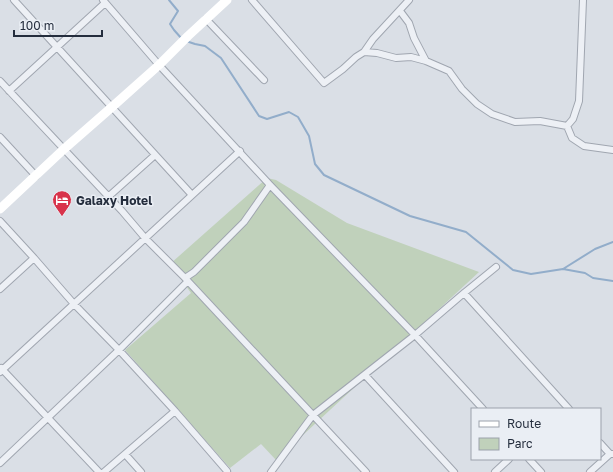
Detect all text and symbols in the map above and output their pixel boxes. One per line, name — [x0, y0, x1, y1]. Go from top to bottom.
scale bar — [14, 12, 102, 38]
text: 100 m — [20, 18, 54, 33]
hotel icon: Galaxy Hotel — [51, 189, 73, 217]
place label: Galaxy Hotel — [76, 193, 152, 208]
legend — [471, 408, 601, 460]
text: Route — [507, 416, 541, 431]
text: Parc — [507, 436, 533, 451]

